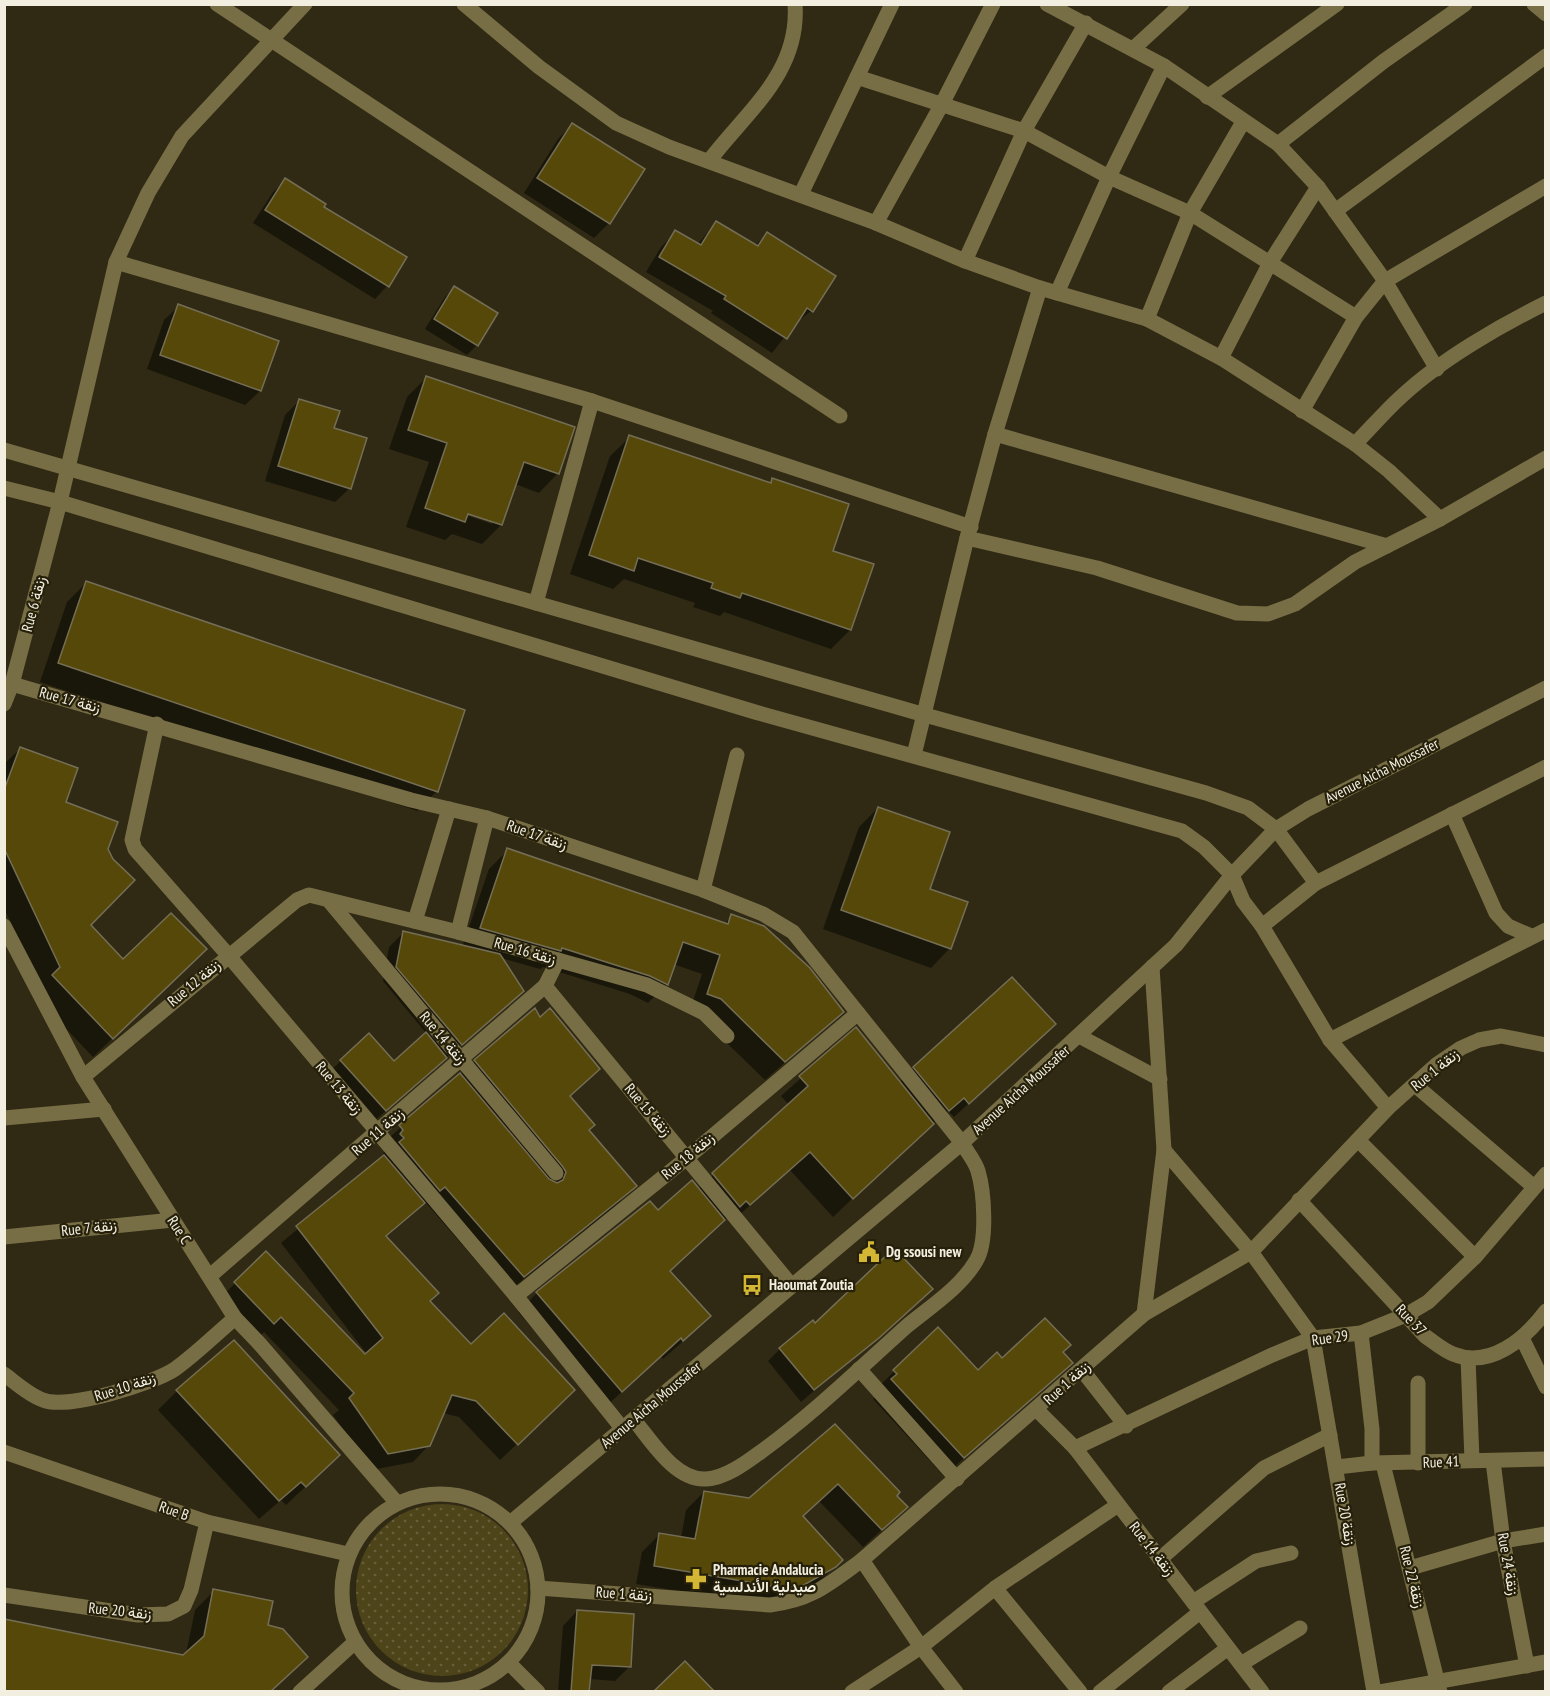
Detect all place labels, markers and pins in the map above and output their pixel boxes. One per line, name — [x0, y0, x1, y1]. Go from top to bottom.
public building icon: Dg ssousi new — [857, 1240, 881, 1264]
place label: Dg ssousi new — [886, 1242, 962, 1261]
bus stop icon: Haoumat Zoutia — [740, 1273, 764, 1297]
place label: Haoumat Zoutia — [769, 1275, 854, 1294]
place label: Pharmacie Andalucia صيدلية الأندلسية — [713, 1560, 824, 1596]
pharmacy icon: Pharmacie Andalucia صيدلية الأندلسية — [684, 1567, 708, 1591]

